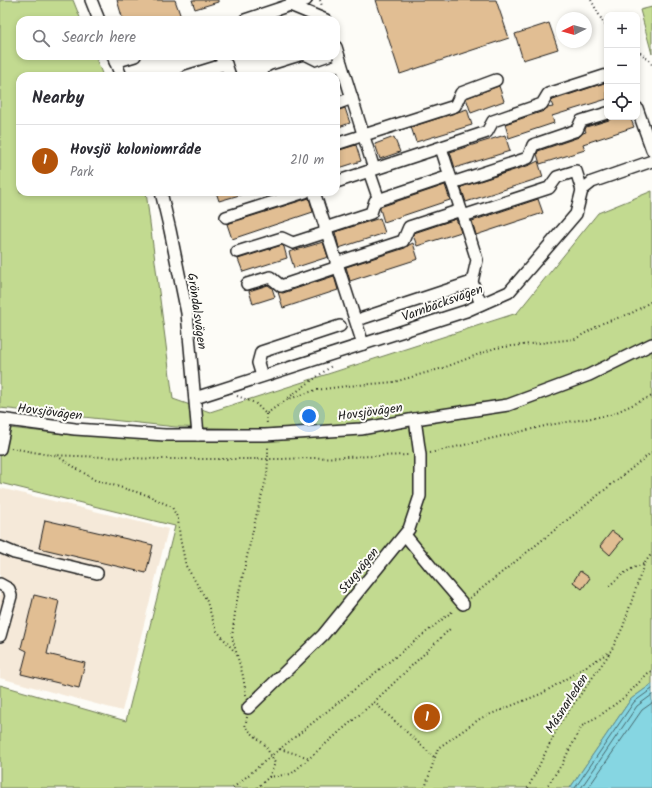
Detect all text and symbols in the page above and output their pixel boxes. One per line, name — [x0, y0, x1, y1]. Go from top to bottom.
north arrow — [556, 12, 592, 48]
map controls — [604, 12, 640, 120]
button: + — [604, 12, 640, 48]
search box — [16, 16, 340, 60]
text: Search here — [62, 26, 136, 50]
icon: search — [30, 27, 52, 49]
button: − — [604, 48, 640, 84]
button: locate — [604, 84, 640, 120]
text: Nearby — [32, 85, 84, 112]
text: Hovsjö koloniområde — [70, 138, 201, 162]
text: 1 — [43, 150, 47, 171]
text: 210 m — [290, 150, 324, 171]
text: Park — [70, 162, 94, 183]
street label: Gröndalsvägen — [181, 272, 212, 351]
street label: Varnbäcksvägen — [399, 279, 486, 328]
street label: Hovsjövägen — [16, 398, 84, 427]
street label: Hovsjövägen — [336, 398, 404, 427]
your location — [299, 406, 319, 426]
street label: Stugvägen — [334, 543, 385, 599]
street label: Måsnarleden — [540, 670, 595, 738]
pin: 1 — [414, 702, 440, 732]

